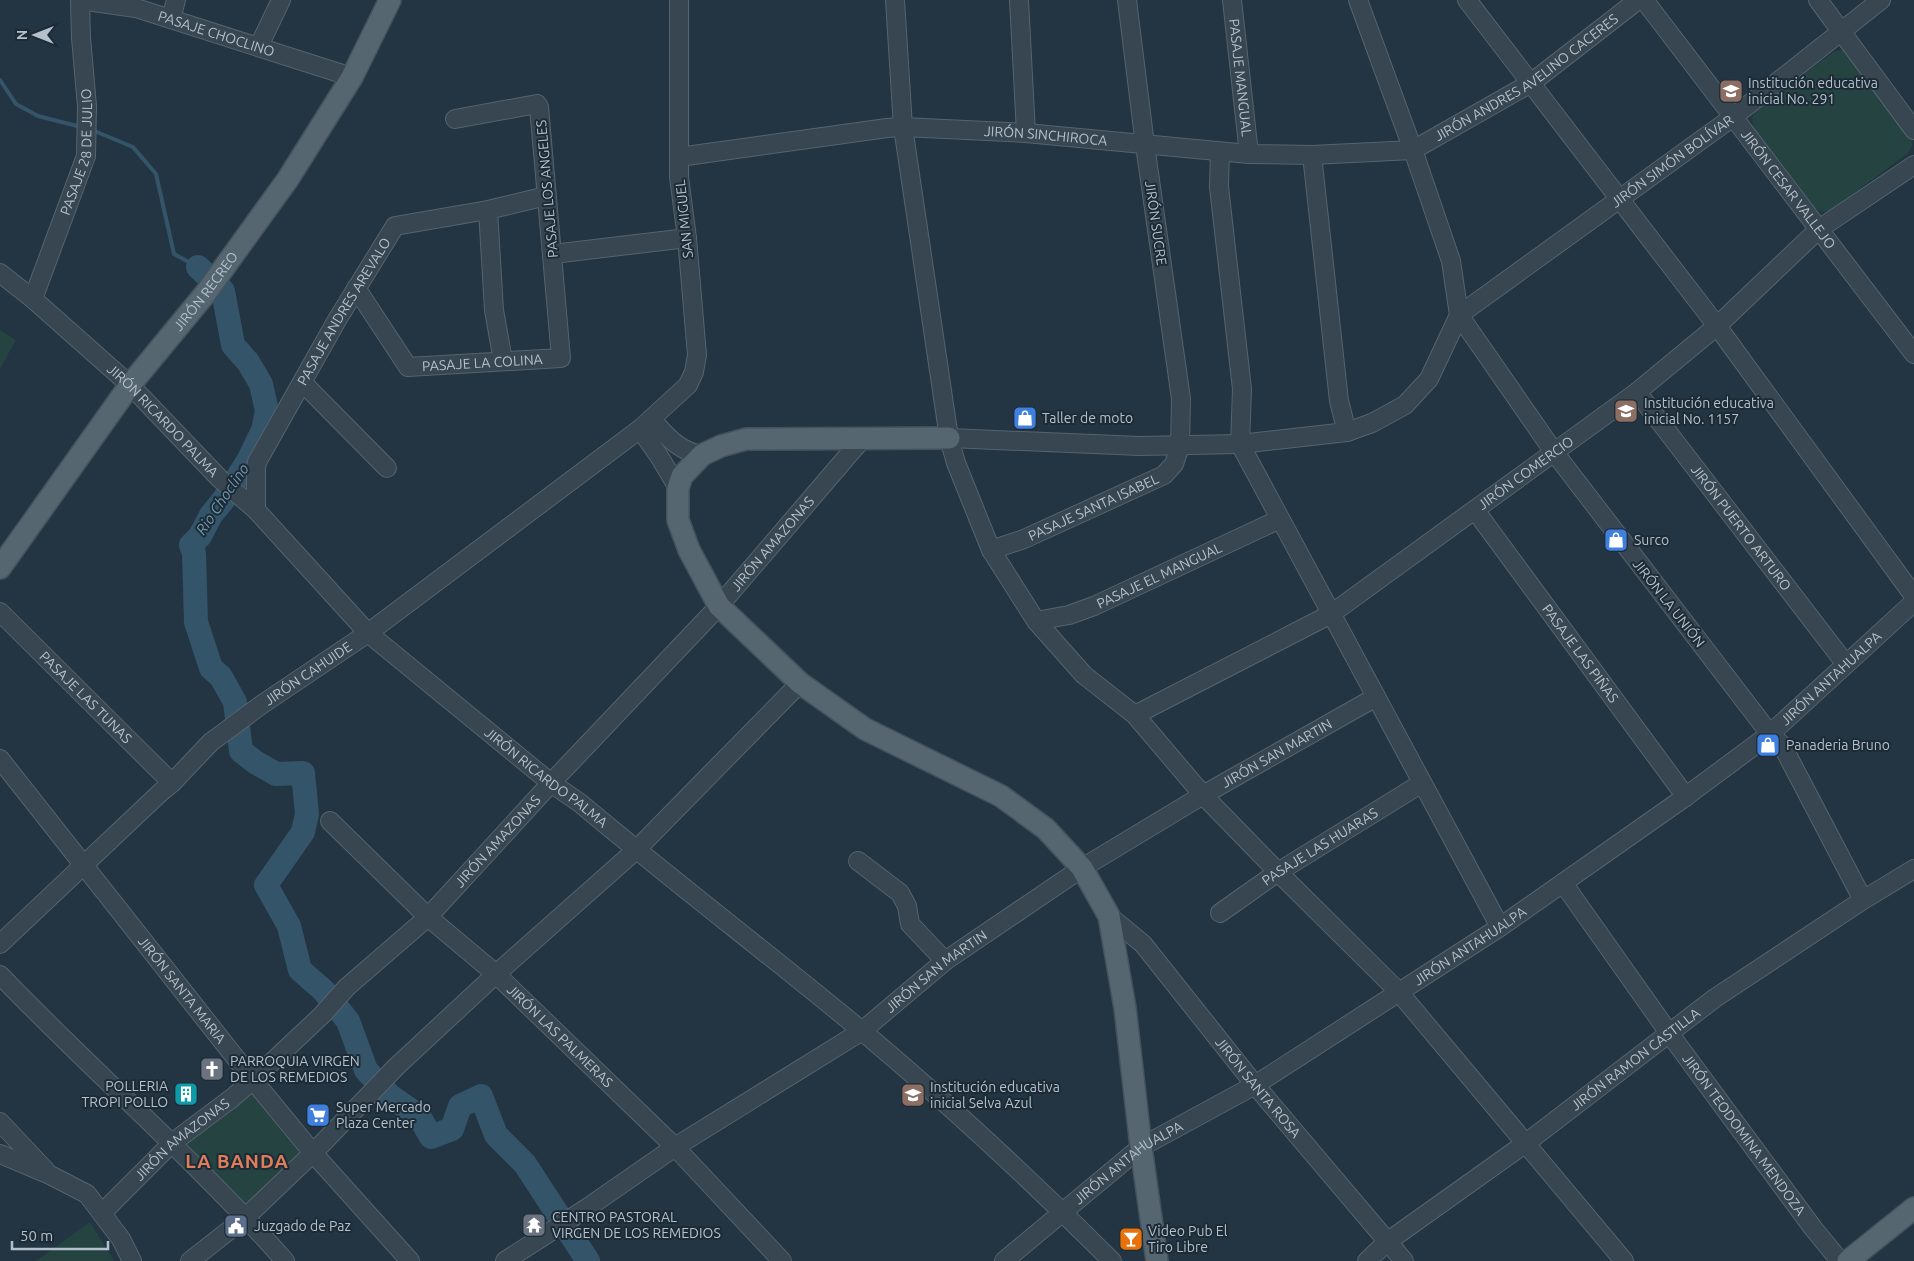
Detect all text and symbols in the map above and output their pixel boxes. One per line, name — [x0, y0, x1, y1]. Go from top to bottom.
street label: PASAJE CHOCLINO — [156, 8, 277, 60]
north arrow — [10, 10, 60, 60]
street label: JIRÓN ANDRES AVELINO CACERES — [1432, 11, 1621, 144]
street label: PASAJE MANGUAL — [1226, 18, 1255, 137]
text: N — [14, 30, 30, 40]
place label: Institución educativa inicial No. 291 — [1748, 75, 1878, 107]
school or university icon: Institución educativa inicial No. 291 — [1718, 78, 1744, 104]
street label: PASAJE 28 DE JULIO — [57, 88, 95, 217]
street label: JIRÓN SIMÓN BOLÍVAR — [1608, 111, 1737, 211]
street label: PASAJE LOS ANGELES — [533, 119, 561, 259]
street label: JIRÓN SINCHIROCA — [984, 123, 1108, 149]
street label: JIRÓN CESAR VALLEJO — [1738, 126, 1839, 252]
street label: SAN MIGUEL — [672, 179, 696, 259]
street label: JIRÓN SUCRE — [1142, 179, 1171, 266]
street label: PASAJE ANDRES AREVALO — [294, 235, 394, 388]
street label: JIRÓN RECREO — [170, 248, 241, 334]
street label: PASAJE LA COLINA — [421, 351, 543, 374]
street label: JIRÓN RICARDO PALMA — [104, 361, 222, 480]
place label: Institución educativa inicial No. 1157 — [1644, 395, 1774, 427]
school or university icon: Institución educativa inicial No. 1157 — [1613, 398, 1639, 424]
shop icon: Taller de moto — [1012, 405, 1038, 431]
place label: Taller de moto — [1042, 410, 1133, 426]
street label: JIRÓN COMERCIO — [1475, 433, 1577, 513]
water label: Rio Choclino — [192, 460, 252, 538]
street label: JIRÓN PUERTO ARTURO — [1688, 462, 1795, 594]
street label: PASAJE SANTA ISABEL — [1026, 471, 1161, 544]
street label: JIRÓN AMAZONAS — [728, 493, 817, 594]
shop icon: Surco — [1603, 527, 1629, 553]
place label: Surco — [1634, 532, 1669, 548]
street label: PASAJE EL MANGUAL — [1094, 539, 1224, 612]
street label: JIRÓN LA UNIÓN — [1630, 555, 1709, 650]
street label: PASAJE LAS PIÑAS — [1539, 601, 1622, 706]
street label: JIRÓN ANTAHUALPA — [1777, 628, 1885, 728]
street label: JIRÓN CAHUIDE — [261, 638, 355, 709]
street label: PASAJE LAS TUNAS — [36, 648, 135, 746]
street label: JIRÓN SAN MARTIN — [1219, 716, 1335, 791]
street label: JIRÓN RICARDO PALMA — [482, 724, 611, 831]
shop icon: Panaderia Bruno — [1755, 732, 1781, 758]
place label: Panaderia Bruno — [1786, 737, 1890, 753]
street label: JIRÓN AMAZONAS — [451, 792, 544, 890]
street label: PASAJE LAS HUARAS — [1259, 804, 1381, 889]
street label: JIRÓN ANTAHUALPA — [1411, 903, 1529, 988]
street label: JIRÓN SAN MARTIN — [882, 927, 990, 1016]
street label: JIRÓN SANTA MARIA — [135, 933, 229, 1047]
street label: JIRÓN LAS PALMERAS — [504, 981, 616, 1091]
street label: JIRÓN RAMON CASTILLA — [1568, 1005, 1703, 1114]
street label: JIRÓN SANTA ROSA — [1212, 1034, 1304, 1141]
street label: JIRÓN TEODOMINA MENDOZA — [1679, 1051, 1809, 1218]
place label: PARROQUIA VIRGEN DE LOS REMEDIOS — [230, 1053, 360, 1085]
church icon: PARROQUIA VIRGEN DE LOS REMEDIOS — [199, 1056, 225, 1082]
place label: POLLERIA TROPI POLLO — [82, 1078, 168, 1110]
place label: Institución educativa inicial Selva Azul — [930, 1079, 1060, 1111]
building icon: POLLERIA TROPI POLLO — [173, 1081, 199, 1107]
school or university icon: Institución educativa inicial Selva Azul — [900, 1082, 926, 1108]
street label: JIRÓN AMAZONAS — [131, 1095, 232, 1184]
place label: Super Mercado Plaza Center — [336, 1099, 431, 1131]
supermarket icon: Super Mercado Plaza Center — [305, 1102, 331, 1128]
street label: JIRÓN ANTAHUALPA — [1071, 1118, 1185, 1207]
district label: LA BANDA — [185, 1150, 289, 1172]
place label: CENTRO PASTORAL VIRGEN DE LOS REMEDIOS — [552, 1209, 721, 1241]
temple icon: CENTRO PASTORAL VIRGEN DE LOS REMEDIOS — [521, 1212, 547, 1238]
public building icon: Juzgado de Paz — [223, 1213, 249, 1239]
scale bar — [12, 1218, 109, 1250]
place label: Juzgado de Paz — [254, 1218, 351, 1234]
place label: Video Pub El Tiro Libre — [1148, 1223, 1228, 1255]
bar icon: Video Pub El Tiro Libre — [1118, 1226, 1144, 1252]
text: 50 m — [20, 1227, 53, 1244]

